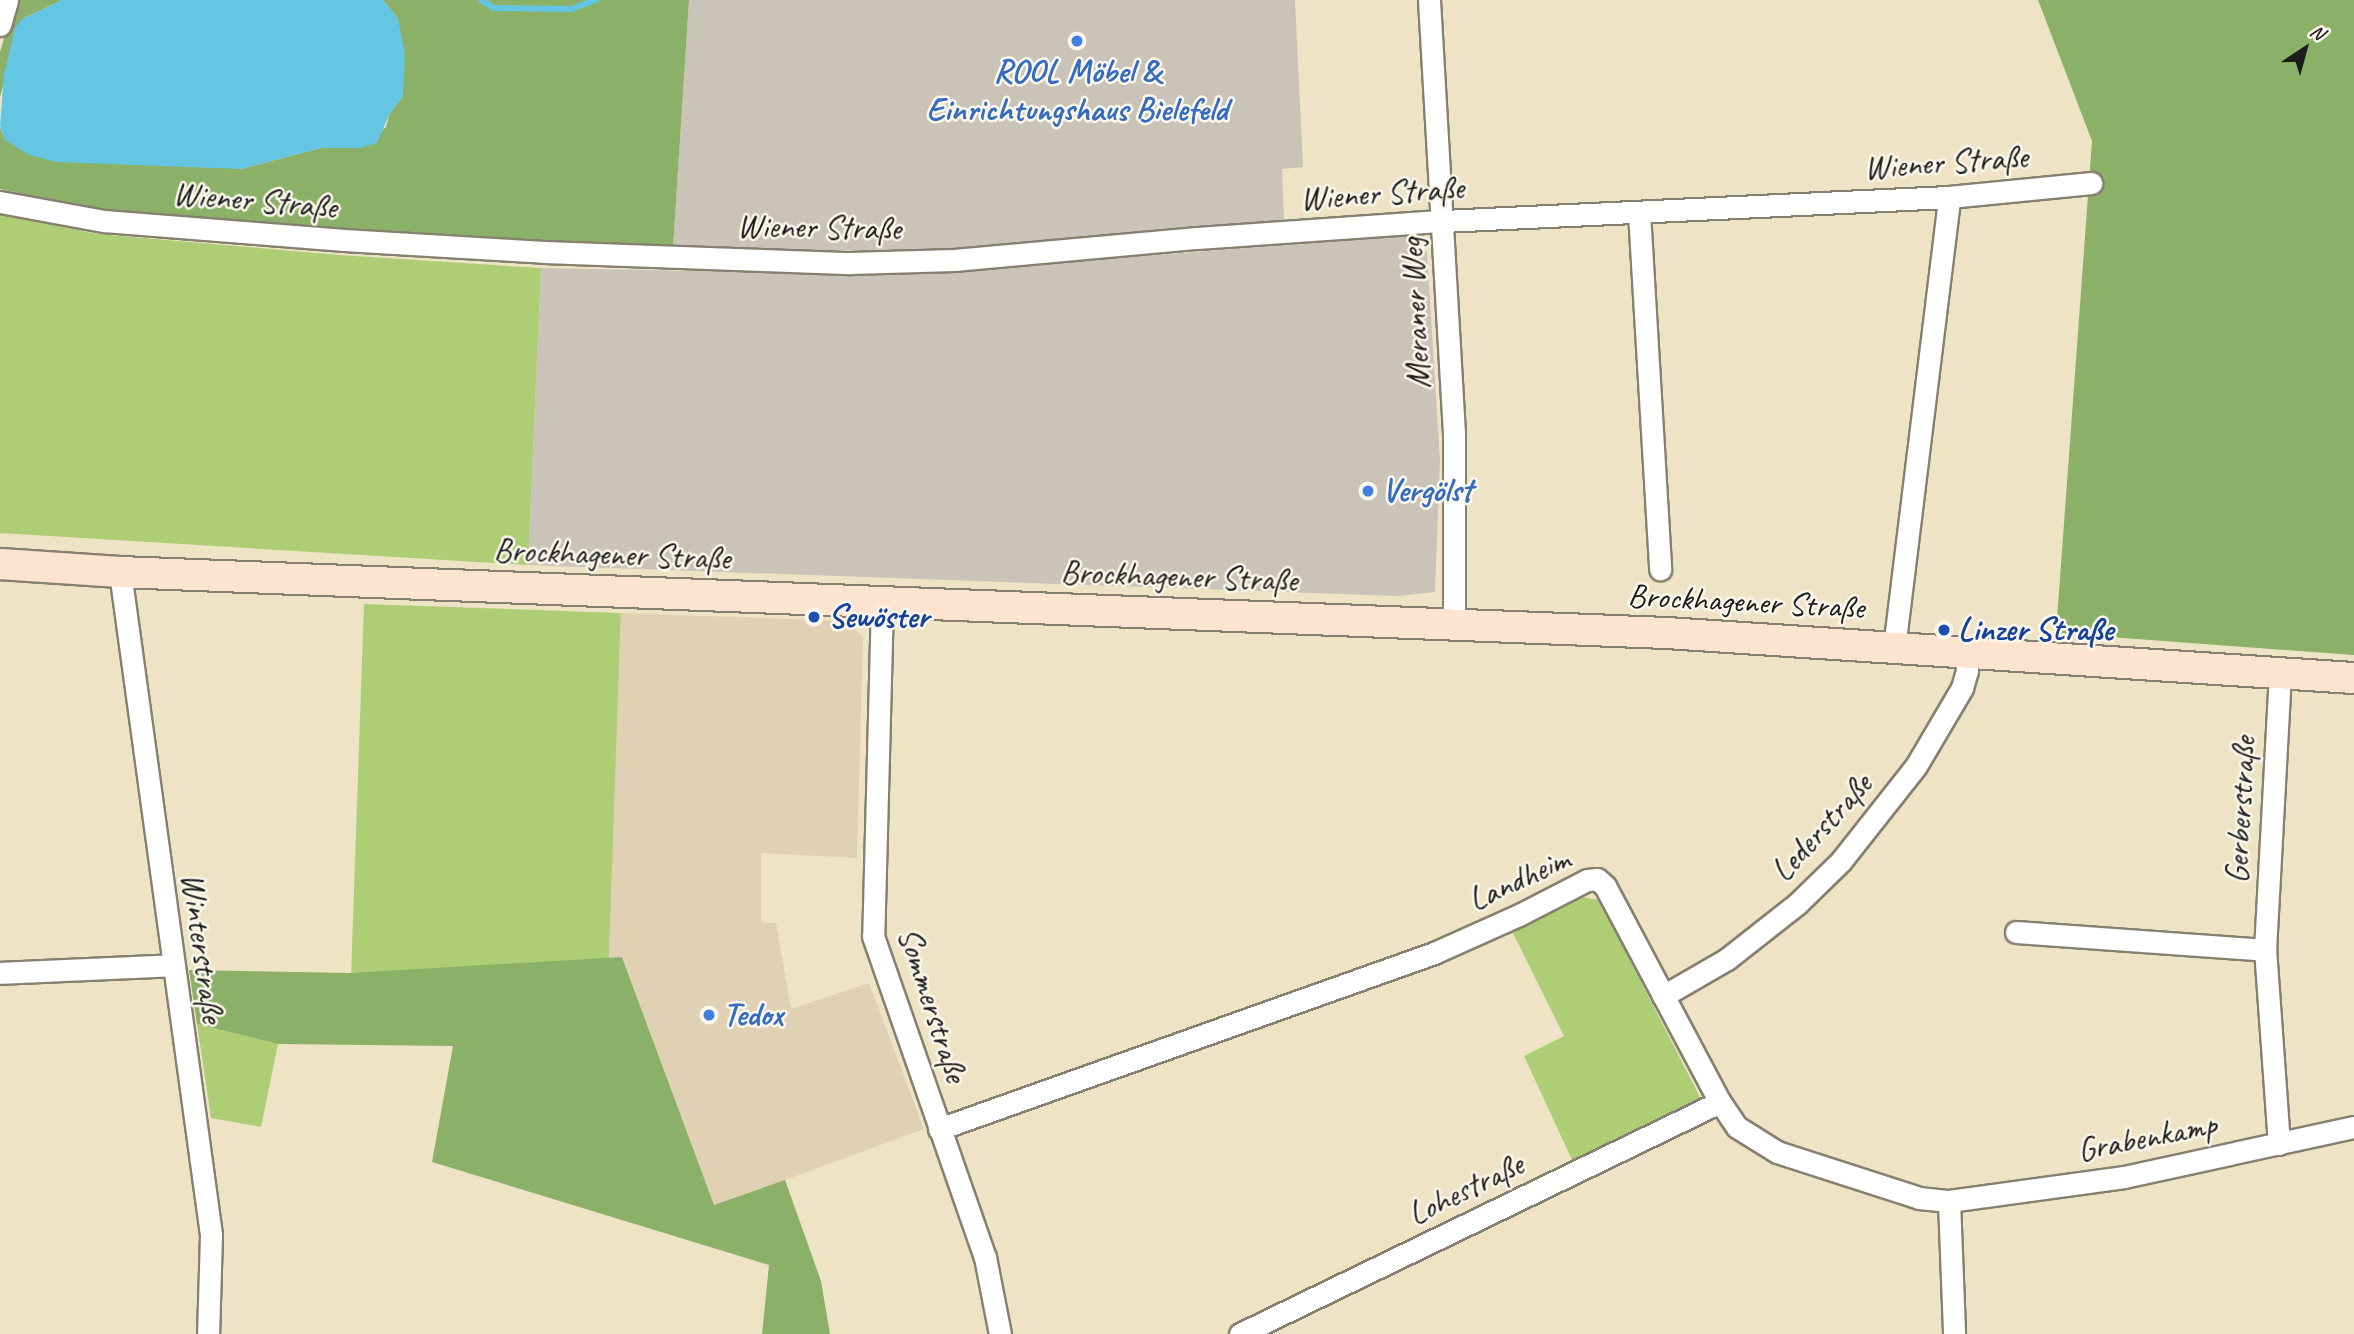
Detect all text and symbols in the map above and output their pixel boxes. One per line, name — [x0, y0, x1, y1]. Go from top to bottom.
north arrow — [2270, 14, 2340, 84]
text: N — [2306, 19, 2329, 45]
marker: ROOL Möbel & Einrichtungshaus Bielefeld — [1069, 33, 1085, 49]
place label: ROOL Möbel & Einrichtungshaus Bielefeld — [926, 52, 1228, 130]
street label: Wiener Straße — [1862, 137, 2030, 189]
street label: Wiener Straße — [1298, 168, 1466, 220]
street label: Wiener Straße — [171, 174, 339, 228]
street label: Wiener Straße — [736, 207, 902, 249]
street label: Meraner Weg — [1392, 236, 1440, 390]
place label: Vergölst — [1382, 471, 1472, 511]
marker: Vergölst — [1360, 483, 1376, 499]
street label: Brockhagener Straße — [492, 531, 732, 579]
street label: Brockhagener Straße — [1059, 553, 1299, 601]
street label: Brockhagener Straße — [1626, 576, 1866, 628]
place label: Sewöster — [828, 597, 929, 637]
marker: Sewöster — [806, 609, 822, 625]
place label: Linzer Straße — [1958, 610, 2114, 650]
marker: Linzer Straße — [1936, 622, 1952, 638]
street label: Gerberstraße — [2217, 736, 2265, 884]
street label: Lederstraße — [1763, 766, 1881, 890]
street label: Landheim — [1462, 840, 1576, 920]
street label: Winterstraße — [172, 871, 232, 1025]
street label: Sommerstraße — [888, 923, 976, 1087]
place label: Tedox — [723, 995, 783, 1035]
marker: Tedox — [701, 1007, 717, 1023]
street label: Grabenkamp — [2074, 1105, 2220, 1171]
street label: Lohestraße — [1402, 1145, 1530, 1235]

